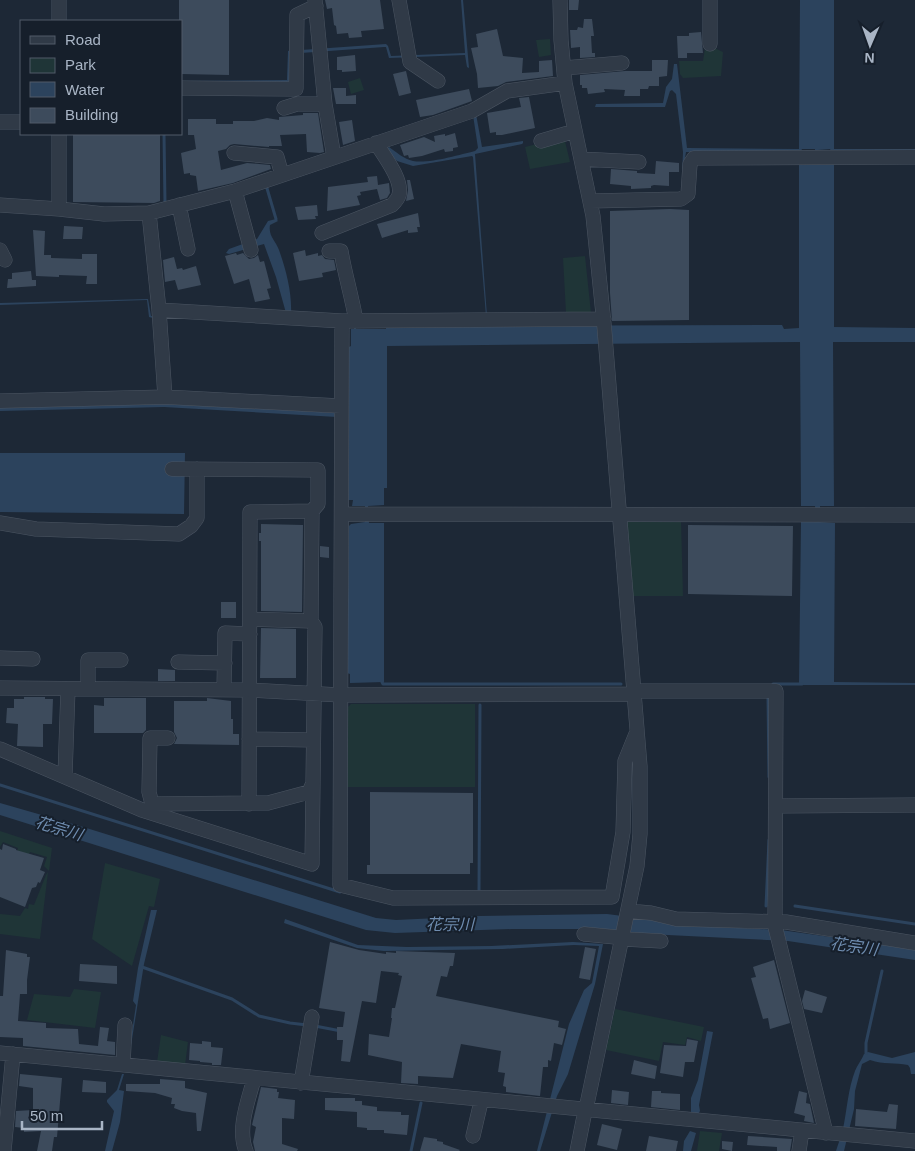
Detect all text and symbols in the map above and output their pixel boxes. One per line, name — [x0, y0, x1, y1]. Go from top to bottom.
legend — [20, 20, 182, 135]
north arrow — [845, 20, 895, 70]
text: Road — [65, 31, 101, 48]
text: N — [864, 50, 875, 66]
text: Park — [65, 56, 96, 73]
text: Water — [65, 81, 104, 98]
text: Building — [65, 106, 118, 123]
water label: 花宗川 — [33, 813, 86, 844]
water label: 花宗川 — [426, 916, 476, 933]
water label: 花宗川 — [829, 935, 881, 959]
scale bar — [22, 1098, 102, 1130]
text: 50 m — [30, 1107, 63, 1124]

